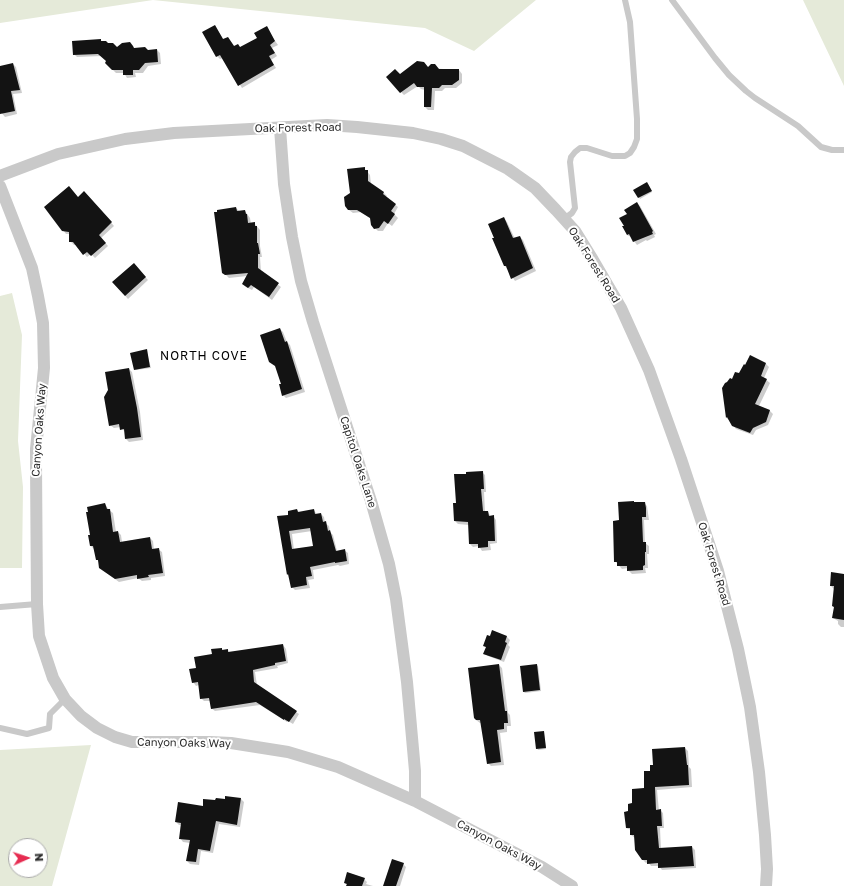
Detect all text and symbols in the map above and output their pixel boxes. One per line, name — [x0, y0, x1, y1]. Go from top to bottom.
street label: Oak Forest Road — [254, 121, 342, 135]
street label: Oak Forest Road — [565, 225, 623, 305]
district label: NORTH COVE — [160, 349, 248, 363]
street label: Canyon Oaks Way — [29, 383, 49, 477]
street label: Capitol Oaks Lane — [337, 415, 379, 509]
street label: Oak Forest Road — [695, 521, 733, 607]
street label: Canyon Oaks Way — [137, 736, 231, 750]
street label: Canyon Oaks Way — [455, 817, 543, 873]
north arrow — [8, 838, 48, 878]
text: N — [33, 853, 46, 862]

